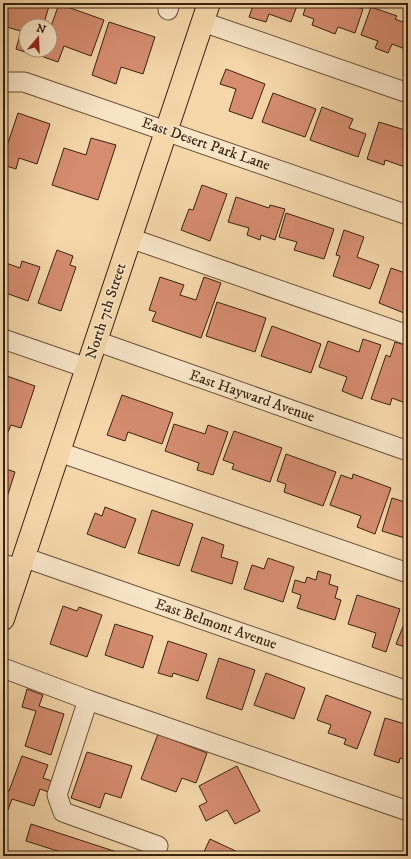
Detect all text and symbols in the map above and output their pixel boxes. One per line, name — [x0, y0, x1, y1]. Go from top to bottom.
north arrow — [18, 18, 58, 58]
text: N — [34, 21, 47, 38]
street label: East Desert Park Lane — [139, 113, 273, 175]
street label: North 7th Street — [82, 260, 131, 361]
street label: East Hayward Avenue — [187, 366, 317, 426]
street label: East Belmont Avenue — [152, 594, 280, 654]

